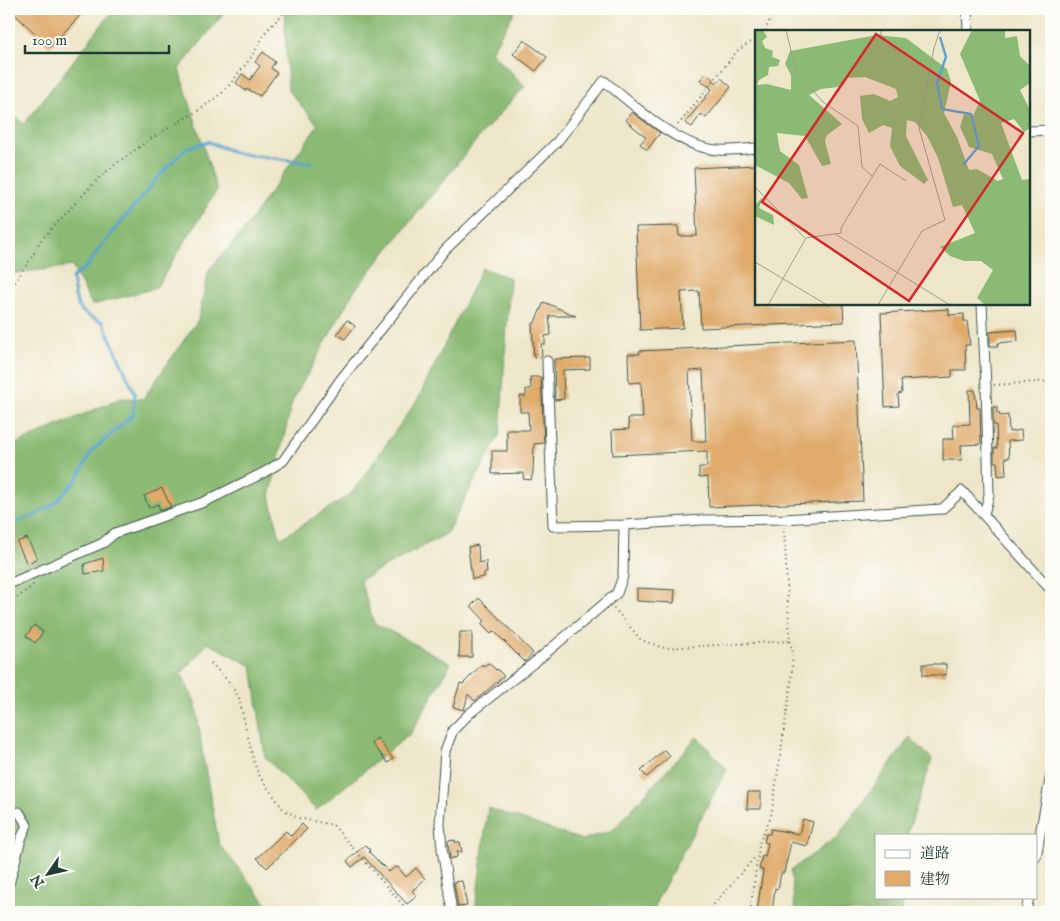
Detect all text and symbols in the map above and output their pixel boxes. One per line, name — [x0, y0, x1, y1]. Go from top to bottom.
scale bar — [25, 22, 169, 54]
inset map — [755, 30, 1030, 305]
text: 100 m — [32, 31, 68, 50]
legend — [875, 834, 1038, 898]
text: 道路 — [920, 844, 950, 863]
north arrow — [22, 848, 72, 898]
text: 建物 — [920, 870, 950, 889]
text: N — [27, 871, 49, 892]

